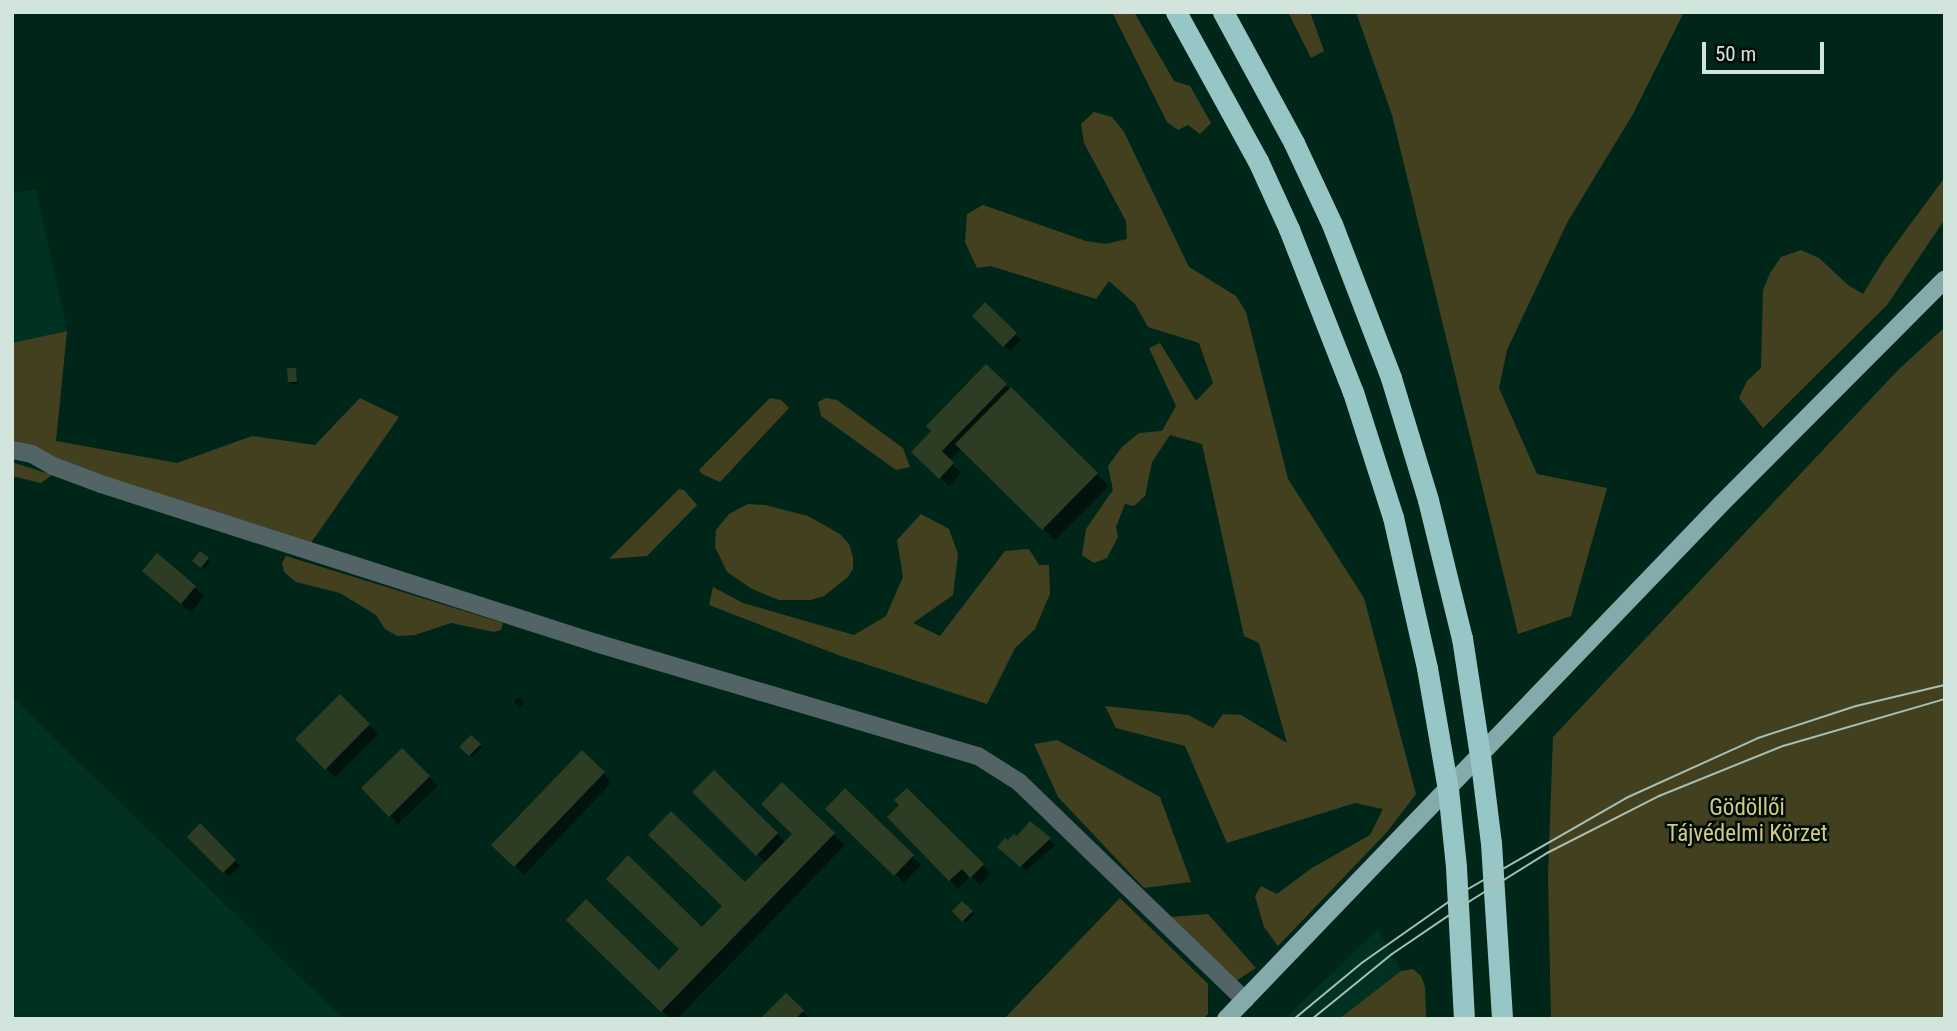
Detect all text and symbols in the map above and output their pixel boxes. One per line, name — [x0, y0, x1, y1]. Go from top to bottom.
scale bar — [1705, 28, 1828, 72]
text: 50 m — [1715, 42, 1756, 66]
park label: Gödöllői Tájvédelmi Körzet — [1667, 794, 1827, 848]

